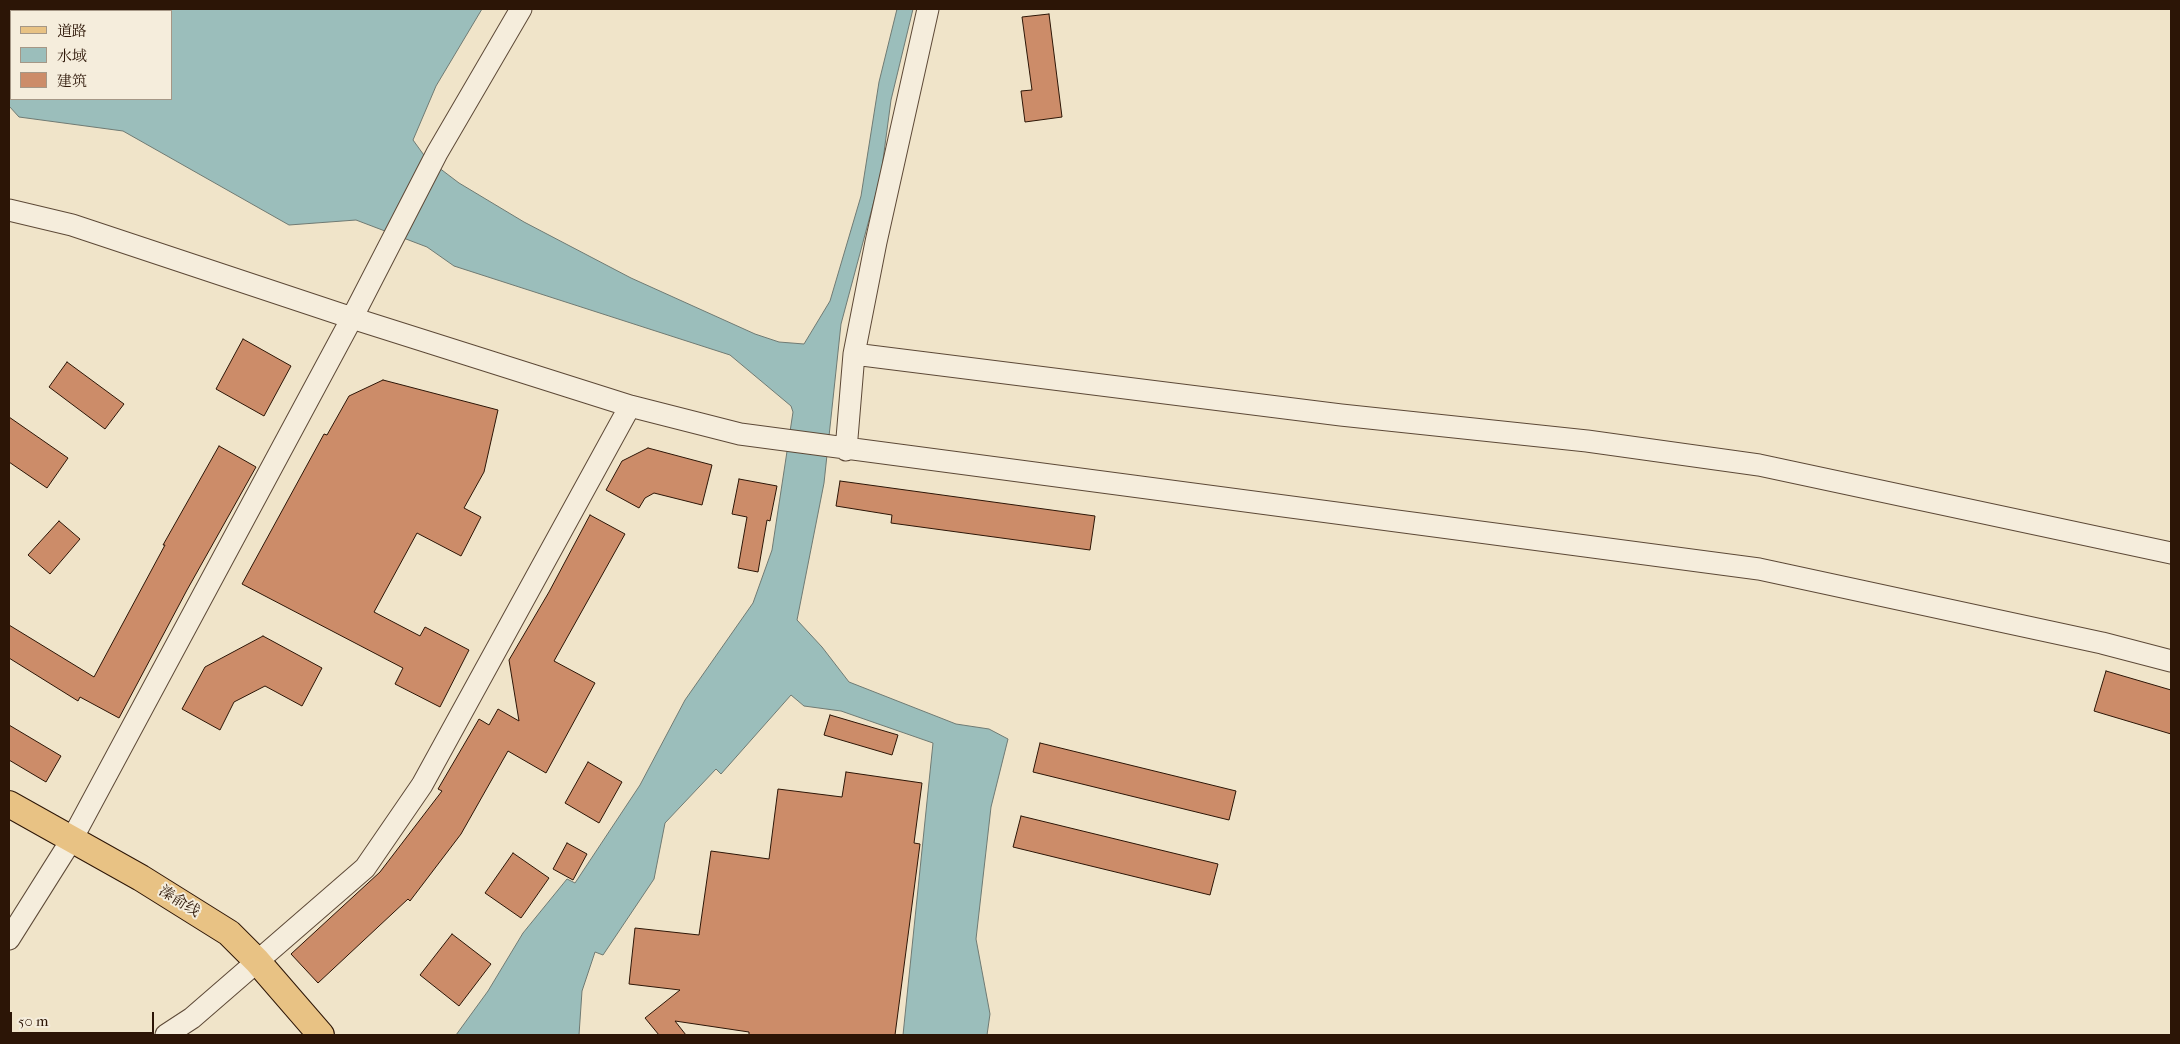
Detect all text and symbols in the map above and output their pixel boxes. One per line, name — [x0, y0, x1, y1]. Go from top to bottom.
legend — [10, 10, 172, 100]
text: 道路 — [57, 22, 87, 40]
text: 水域 — [57, 47, 87, 65]
text: 建筑 — [57, 72, 87, 90]
street label: 溱俞线 — [155, 882, 203, 922]
scale bar — [12, 1002, 156, 1034]
text: 50 m — [18, 1012, 48, 1030]

